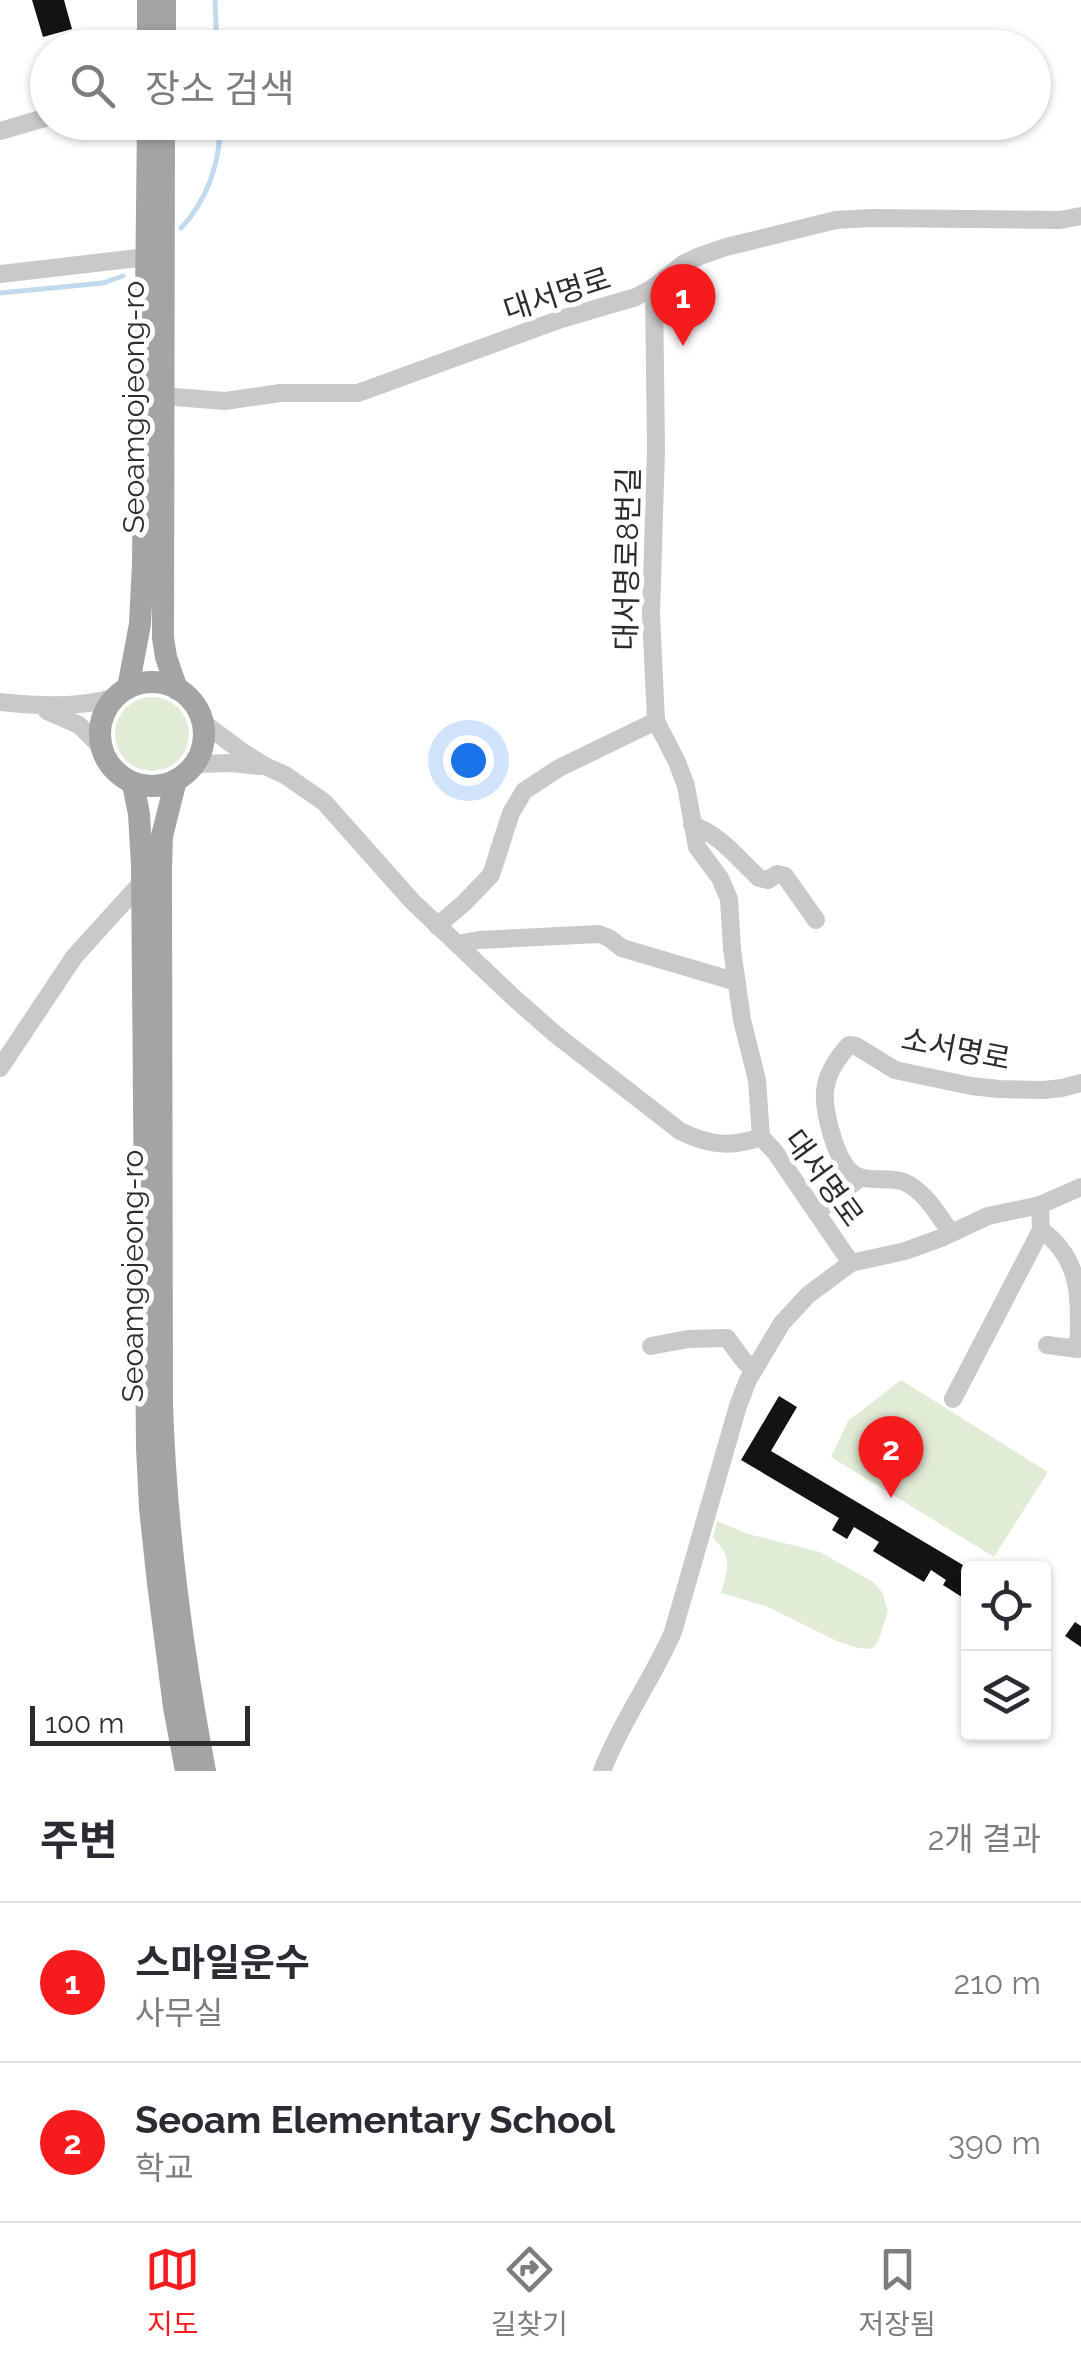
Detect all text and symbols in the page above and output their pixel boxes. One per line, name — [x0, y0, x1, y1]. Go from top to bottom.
search box — [30, 30, 1051, 140]
icon: search — [65, 58, 120, 113]
text: 장소 검색 — [145, 66, 295, 111]
street label: 대서명로 — [499, 260, 615, 328]
pin: 1 — [650, 264, 716, 346]
street label: Seoamgojeong-ro — [116, 281, 151, 533]
street label: 대서명로8번길 — [608, 467, 646, 651]
your location — [443, 735, 494, 786]
street label: 소서명로 — [898, 1021, 1014, 1077]
street label: 대서명로 — [777, 1123, 871, 1233]
street label: Seoamgojeong-ro — [115, 1150, 150, 1402]
pin: 2 — [858, 1416, 924, 1498]
map controls — [961, 1561, 1051, 1741]
button: locate — [961, 1561, 1051, 1651]
button: layers — [961, 1651, 1051, 1741]
scale bar — [30, 1701, 250, 1746]
text: 100 m — [45, 1707, 124, 1740]
text: 주변 — [40, 1816, 117, 1865]
text: 2개 결과 — [928, 1820, 1041, 1857]
text: 스마일운수 — [135, 1940, 310, 1985]
text: 1 — [65, 1964, 80, 2001]
text: 210 m — [953, 1964, 1041, 2001]
text: 사무실 — [135, 1994, 223, 2031]
text: Seoam Elementary School — [135, 2097, 615, 2142]
text: 2 — [63, 2124, 82, 2161]
text: 390 m — [948, 2124, 1041, 2161]
text: 학교 — [135, 2149, 194, 2186]
tab: 지도 — [145, 2242, 200, 2342]
tab: 길찾기 — [491, 2242, 568, 2342]
tab: 저장됨 — [858, 2242, 936, 2342]

